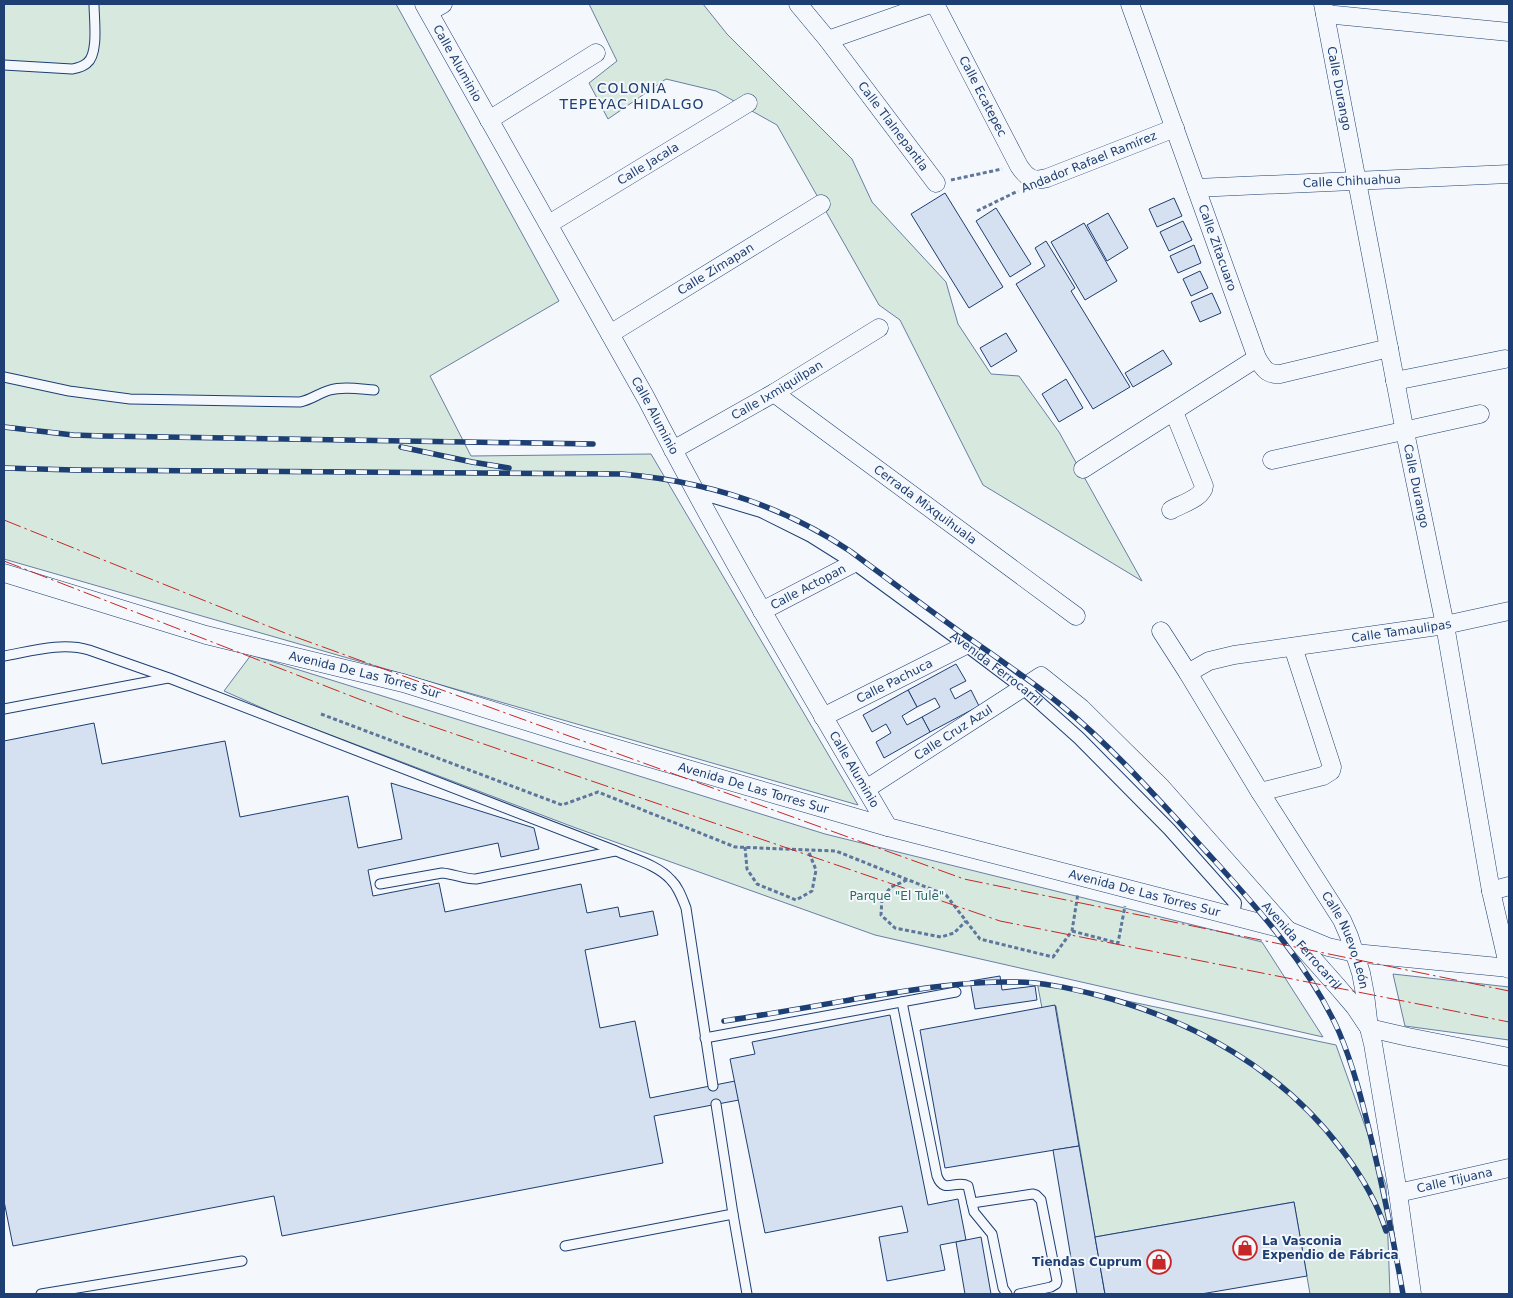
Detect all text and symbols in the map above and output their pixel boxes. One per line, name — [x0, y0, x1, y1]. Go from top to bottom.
street label: Calle Aluminio — [430, 22, 485, 104]
street label: Calle Durango — [1324, 45, 1354, 132]
street label: Calle Ecatepec — [956, 54, 1010, 139]
street label: Calle Tlalnepantla — [855, 79, 931, 174]
district label: COLONIA TEPEYAC HIDALGO — [558, 80, 705, 112]
street label: Andador Rafael Ramírez — [1019, 128, 1159, 196]
street label: Calle Jacala — [615, 140, 681, 188]
street label: Calle Chihuahua — [1303, 172, 1401, 190]
street label: Calle Zitacuaro — [1196, 203, 1239, 293]
street label: Calle Zimapan — [675, 240, 756, 298]
street label: Calle Ixmiquilpan — [729, 358, 825, 423]
street label: Calle Aluminio — [628, 374, 681, 457]
street label: Calle Durango — [1401, 443, 1432, 529]
street label: Cerrada Mixquihuala — [871, 462, 979, 547]
street label: Calle Actopan — [768, 562, 848, 612]
street label: Calle Tamaulipas — [1350, 617, 1453, 645]
street label: Avenida Ferrocarril — [947, 629, 1045, 709]
street label: Avenida De Las Torres Sur — [288, 648, 442, 701]
street label: Calle Pachuca — [854, 656, 935, 706]
street label: Calle Cruz Azul — [912, 702, 995, 763]
street label: Calle Aluminio — [826, 729, 882, 810]
street label: Avenida De Las Torres Sur — [677, 760, 830, 817]
street label: Avenida De Las Torres Sur — [1067, 867, 1222, 920]
park label: Parque "El Tule" — [850, 889, 944, 903]
street label: Calle Nuevo León — [1319, 889, 1371, 990]
street label: Avenida Ferrocarril — [1259, 899, 1344, 993]
street label: Calle Tijuana — [1415, 1165, 1494, 1196]
place label: La Vasconia Expendio de Fábrica — [1262, 1234, 1399, 1262]
shop icon: La Vasconia Expendio de Fábrica — [1232, 1235, 1258, 1261]
shop icon: Tiendas Cuprum — [1146, 1249, 1172, 1275]
place label: Tiendas Cuprum — [1032, 1255, 1142, 1269]

